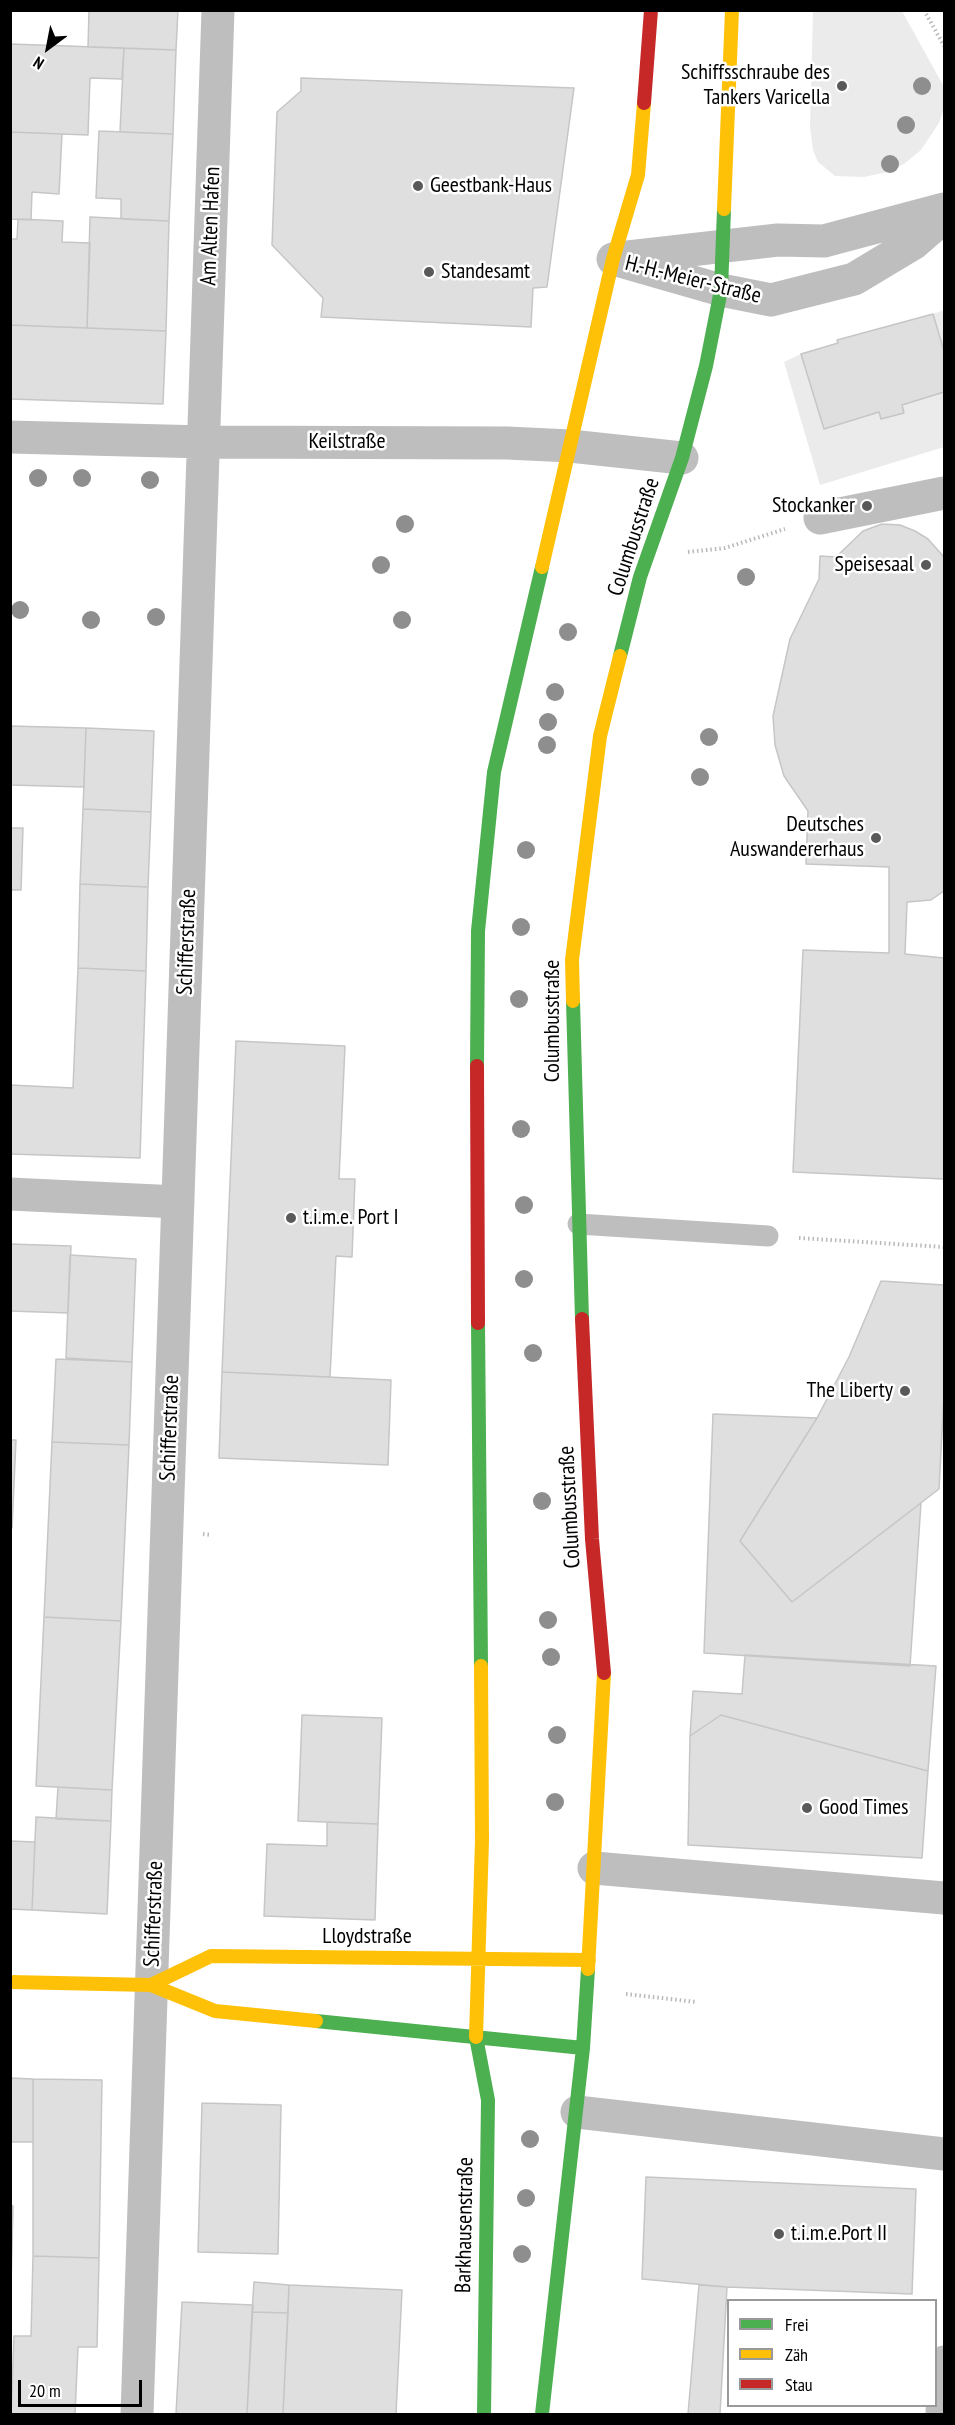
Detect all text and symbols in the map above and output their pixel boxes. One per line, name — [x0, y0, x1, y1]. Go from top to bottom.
north arrow — [18, 18, 78, 78]
text: N — [30, 52, 47, 74]
place label: Schiffsschraube des Tankers Varicella — [681, 60, 830, 112]
marker: Schiffsschraube des Tankers Varicella — [835, 79, 849, 93]
street label: Am Alten Hafen — [196, 166, 226, 286]
place label: Geestbank-Haus — [430, 173, 552, 199]
marker: Geestbank-Haus — [411, 179, 425, 193]
street label: H.-H.-Meier-Straße — [622, 250, 764, 310]
place label: Standesamt — [441, 259, 530, 285]
marker: Standesamt — [422, 265, 436, 279]
street label: Keilstraße — [308, 429, 386, 455]
street label: Columbusstraße — [602, 475, 666, 599]
place label: Stockanker — [772, 493, 855, 519]
marker: Stockanker — [860, 499, 874, 513]
place label: Speisesaal — [834, 552, 914, 578]
marker: Speisesaal — [919, 558, 933, 572]
place label: Deutsches Auswandererhaus — [730, 812, 864, 864]
marker: Deutsches Auswandererhaus — [869, 831, 883, 845]
street label: Schifferstraße — [172, 889, 202, 995]
street label: Columbusstraße — [540, 960, 566, 1082]
place label: t.i.m.e. Port I — [303, 1205, 399, 1231]
marker: t.i.m.e. Port I — [284, 1211, 298, 1225]
street label: Schifferstraße — [155, 1375, 185, 1481]
place label: The Liberty — [806, 1378, 893, 1404]
marker: The Liberty — [898, 1384, 912, 1398]
street label: Columbusstraße — [554, 1445, 586, 1569]
place label: Good Times — [819, 1795, 908, 1821]
marker: Good Times — [800, 1801, 814, 1815]
street label: Schifferstraße — [139, 1861, 169, 1967]
street label: Lloydstraße — [322, 1924, 412, 1950]
street label: Barkhausenstraße — [451, 2157, 479, 2293]
place label: t.i.m.e.Port II — [791, 2221, 887, 2247]
marker: t.i.m.e.Port II — [772, 2227, 786, 2241]
legend — [727, 2299, 937, 2407]
text: Frei — [785, 2313, 809, 2336]
text: Zäh — [785, 2343, 808, 2366]
scale bar — [21, 2368, 146, 2406]
text: Stau — [785, 2373, 813, 2396]
text: 20 m — [29, 2379, 61, 2402]

